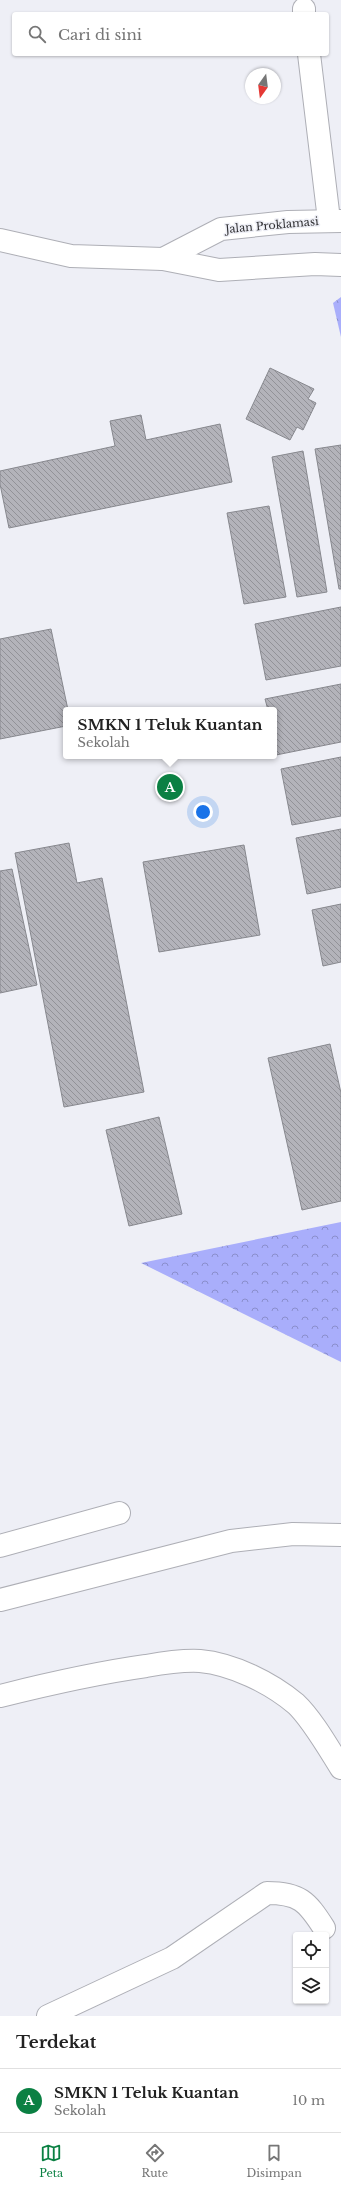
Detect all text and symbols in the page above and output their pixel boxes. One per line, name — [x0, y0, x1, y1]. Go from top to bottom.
search box — [12, 12, 329, 56]
icon: search — [26, 23, 48, 45]
text: Cari di sini — [58, 25, 142, 44]
north arrow — [245, 68, 281, 104]
street label: Jalan Proklamasi — [223, 214, 319, 236]
popup — [63, 707, 277, 759]
text: SMKN 1 Teluk Kuantan — [78, 715, 262, 734]
text: Sekolah — [78, 734, 130, 751]
pin: A — [157, 772, 183, 802]
your location — [193, 802, 213, 822]
map controls — [293, 1932, 329, 2004]
button: locate — [293, 1932, 329, 1968]
button: layers — [293, 1968, 329, 2004]
text: Terdekat — [16, 2032, 96, 2053]
text: SMKN 1 Teluk Kuantan — [54, 2083, 239, 2102]
text: A — [24, 2092, 34, 2109]
text: 10 m — [292, 2092, 325, 2109]
text: Sekolah — [54, 2102, 106, 2119]
tab: Peta — [39, 2142, 63, 2180]
tab: Rute — [142, 2142, 168, 2180]
tab: Disimpan — [247, 2142, 302, 2180]

